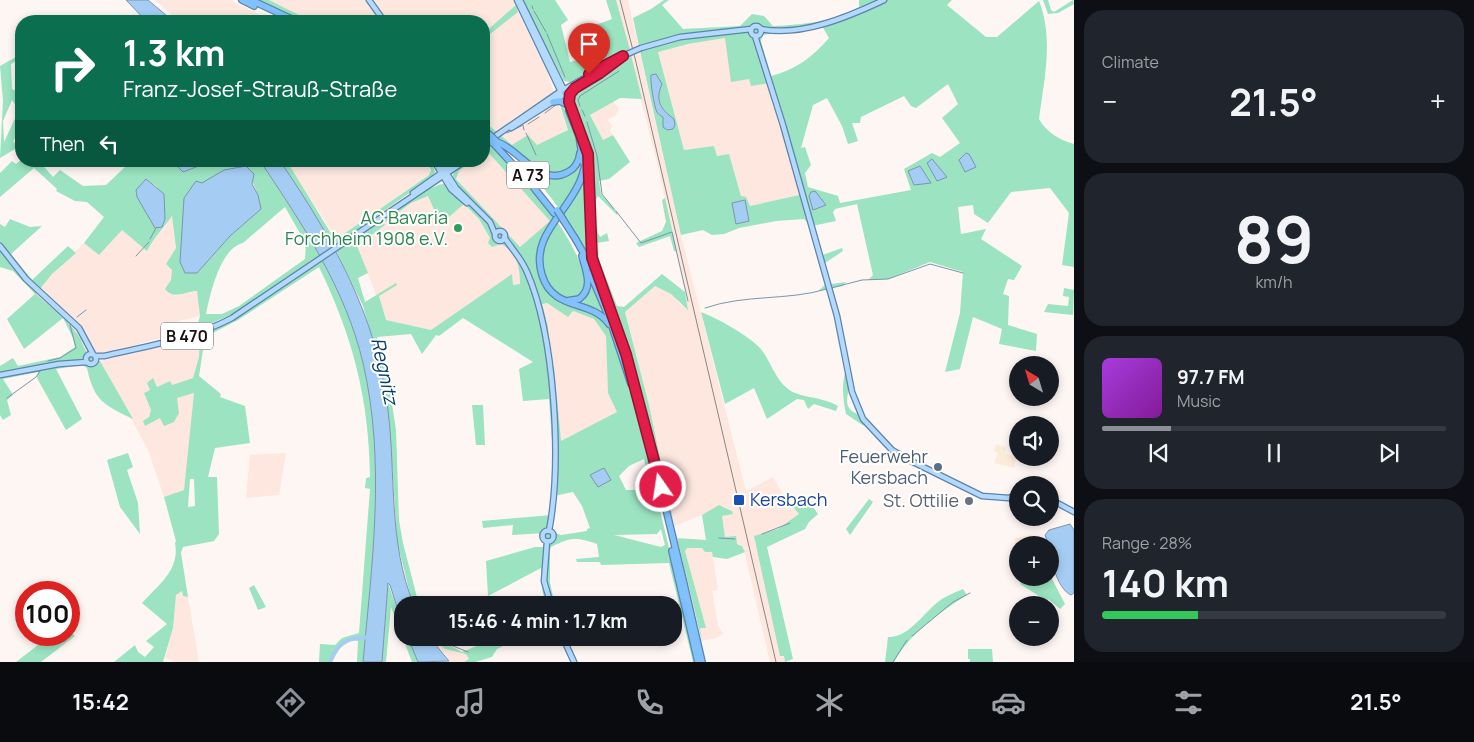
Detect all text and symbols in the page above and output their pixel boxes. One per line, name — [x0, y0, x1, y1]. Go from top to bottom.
pin — [568, 23, 610, 74]
text: 1.3 km — [123, 29, 225, 77]
icon: arrive — [575, 30, 603, 58]
icon: right — [40, 35, 105, 100]
text: Climate — [1102, 51, 1159, 73]
text: Franz-Josef-Strauß-Straße — [123, 74, 397, 104]
text: 21.5° — [1229, 75, 1318, 127]
text: − — [1102, 82, 1117, 120]
text: + — [1430, 82, 1446, 120]
icon: left — [95, 130, 123, 158]
text: Then — [40, 131, 85, 157]
road number: A 73 — [507, 162, 549, 188]
text: 89 — [1234, 194, 1314, 283]
place label: AC Bavaria Forchheim 1908 e.V. — [285, 205, 448, 250]
marker: AC Bavaria Forchheim 1908 e.V. — [452, 222, 464, 234]
text: km/h — [1255, 271, 1293, 293]
road number: B 470 — [161, 322, 213, 350]
water label: Regnitz — [365, 335, 405, 409]
north arrow — [1009, 356, 1059, 406]
map controls — [1009, 356, 1059, 646]
text: 97.7 FM — [1177, 364, 1244, 390]
text: Music — [1177, 390, 1221, 412]
button: sound — [1009, 416, 1059, 466]
icon: previous — [1145, 439, 1173, 467]
icon: pause — [1260, 439, 1288, 467]
icon: next — [1375, 439, 1403, 467]
place label: Feuerwehr Kersbach — [840, 444, 928, 489]
position arrow — [634, 460, 686, 512]
marker: Feuerwehr Kersbach — [932, 461, 944, 473]
button: search — [1009, 476, 1059, 526]
place label: Kersbach — [750, 487, 827, 511]
place label: St. Ottilie — [883, 488, 959, 512]
marker: Kersbach — [732, 493, 746, 507]
marker: St. Ottilie — [963, 495, 975, 507]
text: Range · 28% — [1102, 532, 1192, 554]
button: + — [1009, 536, 1059, 586]
text: 140 km — [1102, 556, 1229, 608]
speed limit sign: 100 — [15, 581, 80, 646]
button: − — [1009, 596, 1059, 646]
text: 15:46 · 4 min · 1.7 km — [449, 608, 627, 634]
icon: directions — [273, 685, 308, 720]
icon: music — [453, 685, 488, 720]
icon: phone — [632, 685, 667, 720]
icon: climate — [812, 685, 847, 720]
icon: car — [991, 685, 1026, 720]
icon: filters — [1171, 685, 1206, 720]
text: 15:42 — [72, 687, 129, 717]
text: 21.5° — [1350, 687, 1402, 717]

